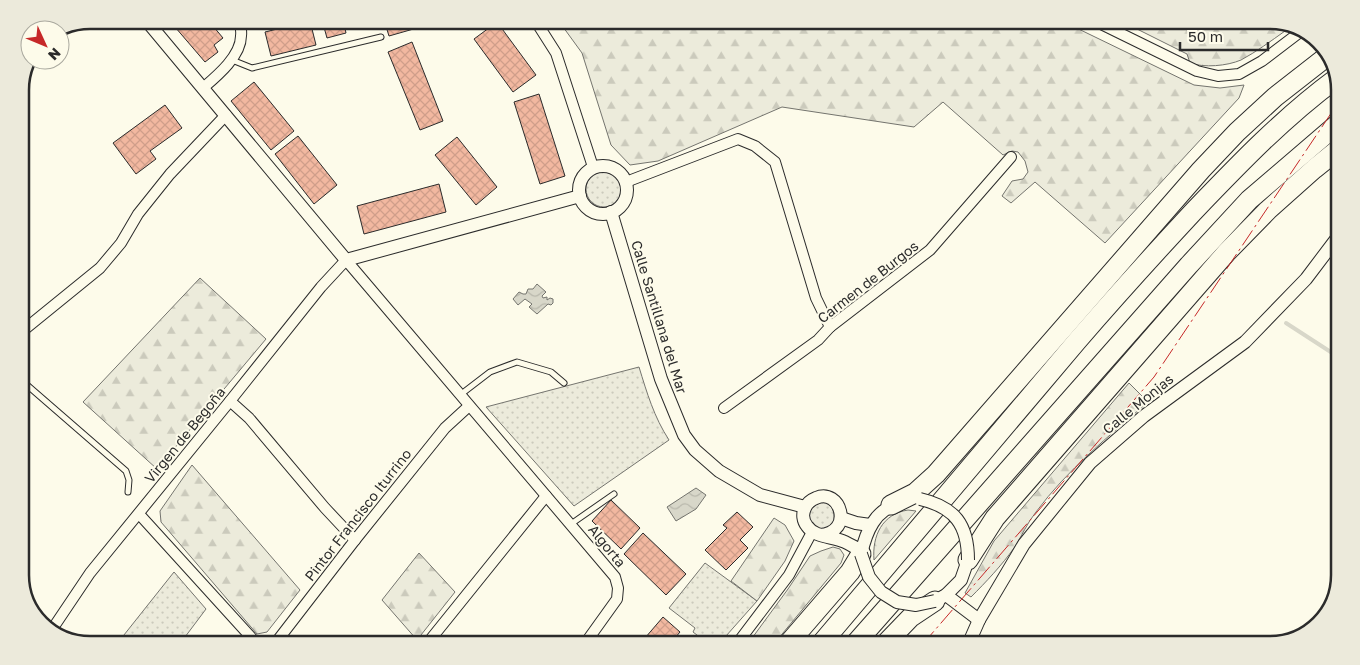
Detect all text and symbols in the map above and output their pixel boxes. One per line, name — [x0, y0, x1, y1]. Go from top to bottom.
north arrow — [20, 20, 70, 70]
scale bar — [1180, 20, 1268, 52]
text: 50 m — [1188, 27, 1223, 45]
text: N — [45, 45, 65, 64]
street label: Carmen de Burgos — [814, 237, 922, 326]
street label: Calle Santillana del Mar — [628, 238, 691, 396]
street label: Calle Monjas — [1099, 370, 1176, 437]
street label: Virgen de Begoña — [141, 383, 229, 486]
street label: Pintor Francisco Iturrino — [301, 445, 414, 584]
street label: Algorta — [585, 521, 630, 570]

